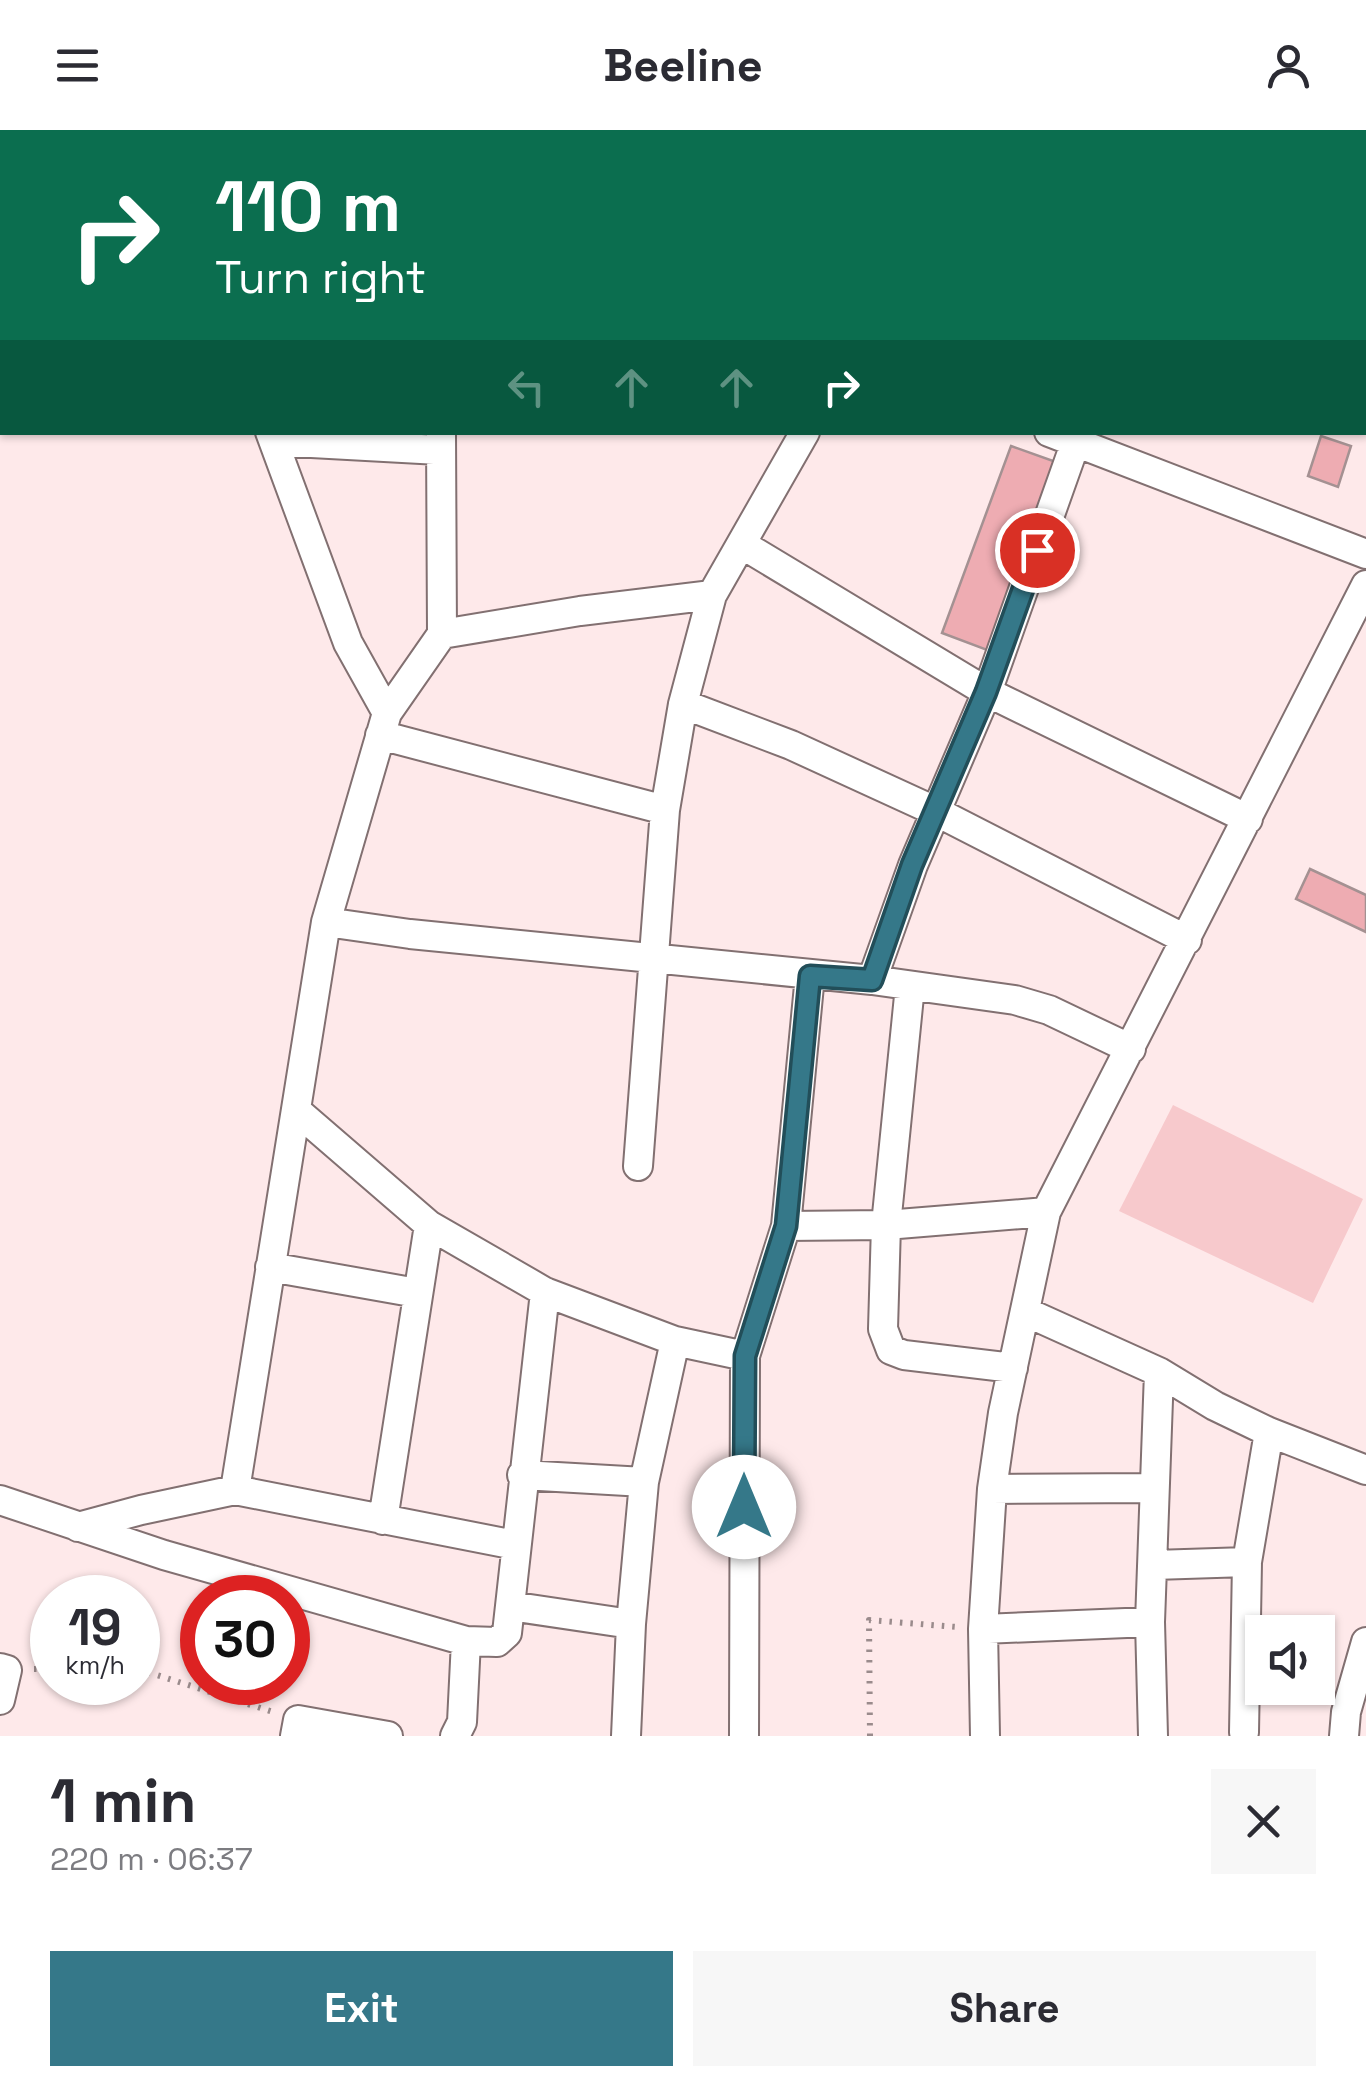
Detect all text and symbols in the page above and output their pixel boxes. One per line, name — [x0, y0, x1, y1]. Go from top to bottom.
text: Beeline — [603, 37, 763, 94]
icon: menu — [50, 38, 105, 93]
icon: person — [1261, 38, 1316, 93]
text: 110 m — [215, 162, 401, 251]
icon: right — [50, 170, 180, 300]
text: Turn right — [215, 249, 426, 306]
icon: left — [499, 360, 554, 415]
icon: ahead — [604, 360, 659, 415]
icon: ahead — [709, 360, 764, 415]
icon: right — [814, 360, 869, 415]
pin — [995, 508, 1080, 593]
icon: arrive — [1010, 523, 1065, 578]
position arrow — [692, 1455, 796, 1559]
speed limit sign: 30 — [180, 1575, 310, 1705]
text: 19 — [68, 1596, 122, 1660]
map controls — [1245, 1615, 1335, 1705]
button: sound — [1245, 1615, 1335, 1705]
text: km/h — [65, 1649, 125, 1681]
text: 1 min — [50, 1763, 197, 1840]
button: close — [1211, 1769, 1316, 1874]
text: 220 m · 06:37 — [50, 1839, 253, 1879]
button: Exit — [50, 1951, 673, 2066]
button: Share — [693, 1951, 1316, 2066]

